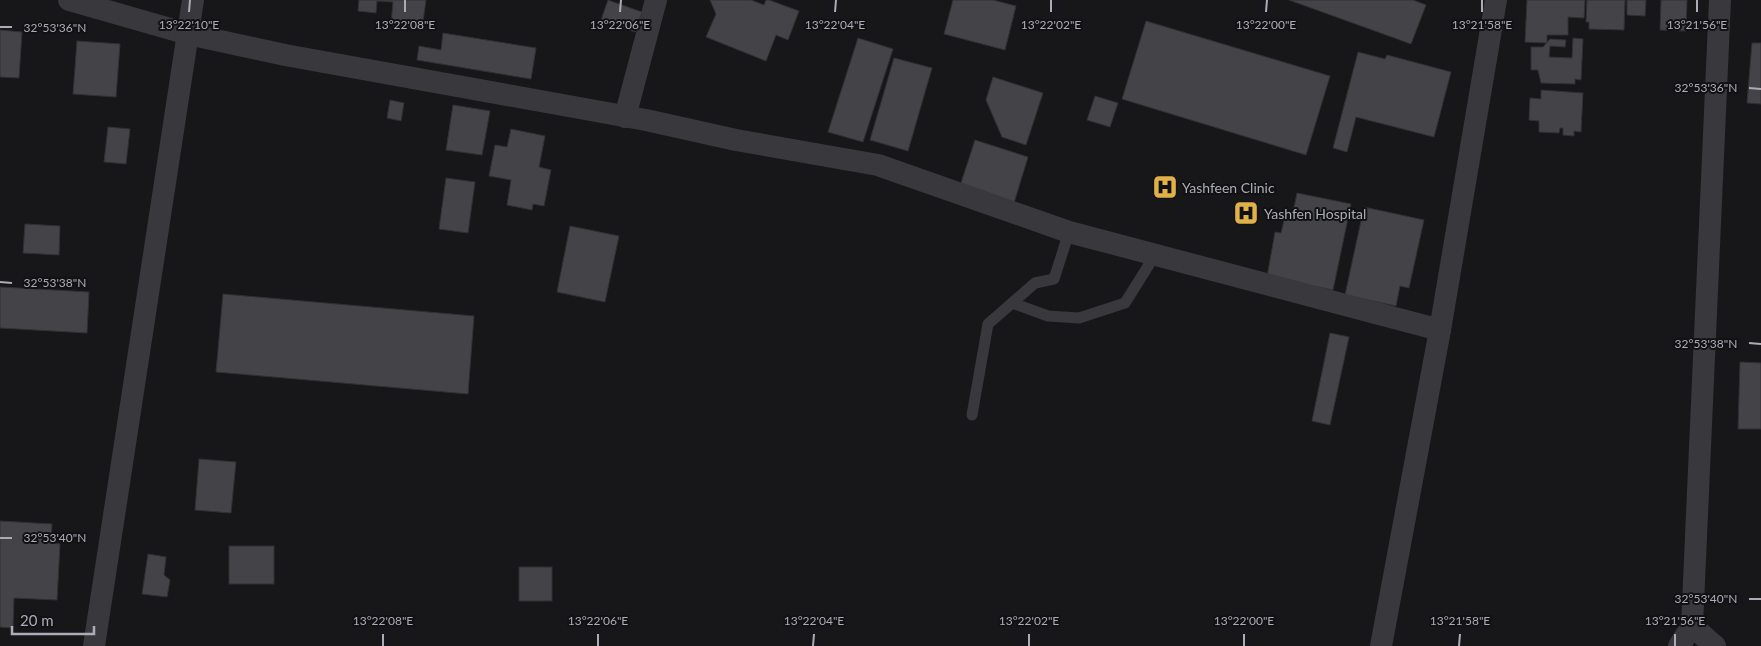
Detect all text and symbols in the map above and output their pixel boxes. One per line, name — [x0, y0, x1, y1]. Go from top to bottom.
text: 13°22'10"E — [159, 17, 219, 32]
text: 13°22'08"E — [375, 17, 435, 32]
text: 13°22'06"E — [590, 17, 650, 32]
text: 13°22'04"E — [805, 17, 865, 32]
text: 13°22'02"E — [1021, 17, 1081, 32]
text: 13°22'00"E — [1236, 17, 1296, 32]
text: 13°21'58"E — [1452, 17, 1512, 32]
text: 13°21'56"E — [1667, 17, 1727, 32]
text: 32°53'36"N — [24, 20, 86, 35]
text: 32°53'36"N — [1675, 80, 1737, 95]
hospital icon: Yashfeen Clinic — [1152, 174, 1178, 200]
place label: Yashfeen Clinic — [1182, 179, 1275, 196]
hospital icon: Yashfen Hospital — [1233, 200, 1259, 226]
place label: Yashfen Hospital — [1264, 205, 1366, 222]
text: 32°53'38"N — [24, 275, 86, 290]
text: 32°53'38"N — [1675, 336, 1737, 351]
text: 32°53'40"N — [24, 530, 86, 545]
text: 32°53'40"N — [1675, 591, 1737, 606]
scale bar — [12, 604, 95, 636]
text: 20 m — [20, 611, 54, 629]
text: 13°22'08"E — [353, 613, 413, 628]
text: 13°22'06"E — [568, 613, 628, 628]
text: 13°22'04"E — [784, 613, 844, 628]
text: 13°22'02"E — [999, 613, 1059, 628]
text: 13°22'00"E — [1214, 613, 1274, 628]
text: 13°21'58"E — [1430, 613, 1490, 628]
text: 13°21'56"E — [1645, 613, 1705, 628]

